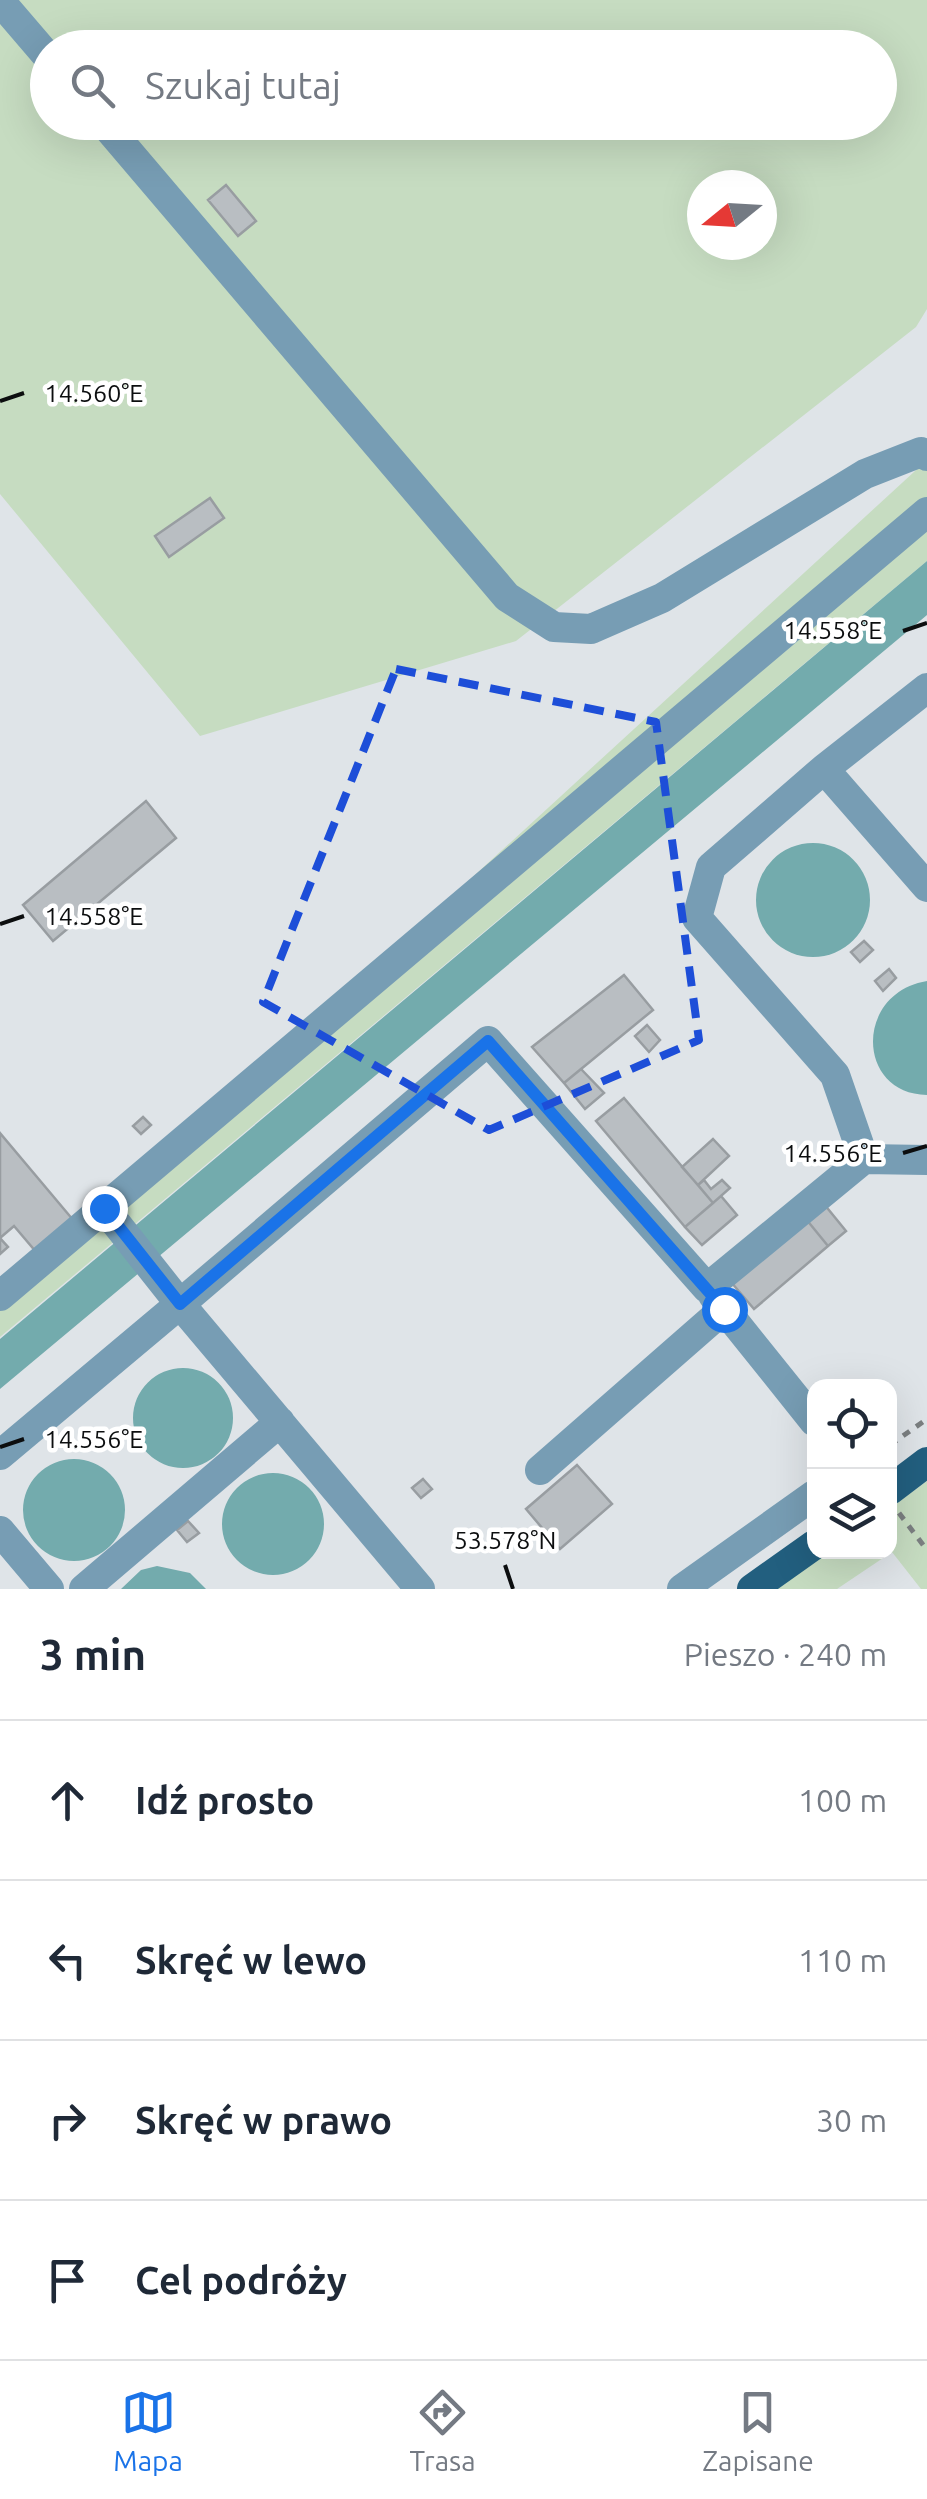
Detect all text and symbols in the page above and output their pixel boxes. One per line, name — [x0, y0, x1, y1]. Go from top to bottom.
search box — [30, 30, 897, 140]
icon: search — [65, 58, 120, 113]
text: Szukaj tutaj — [145, 64, 341, 106]
north arrow — [687, 170, 777, 260]
text: 14.560°E — [45, 379, 143, 407]
text: 14.558°E — [784, 616, 882, 644]
text: 14.558°E — [45, 902, 143, 930]
text: 14.556°E — [784, 1139, 882, 1167]
route end — [82, 1186, 128, 1232]
route start — [702, 1287, 748, 1333]
map controls — [807, 1379, 897, 1559]
button: locate — [807, 1379, 897, 1469]
text: 14.556°E — [45, 1425, 143, 1453]
button: layers — [807, 1469, 897, 1559]
text: 53.578°N — [454, 1526, 556, 1554]
text: 3 min — [40, 1631, 146, 1678]
text: Pieszo · 240 m — [684, 1636, 887, 1672]
icon: ahead — [40, 1773, 95, 1828]
text: Idź prosto — [135, 1779, 314, 1821]
text: 100 m — [798, 1782, 887, 1818]
icon: left — [40, 1933, 95, 1988]
text: Skręć w lewo — [135, 1939, 367, 1981]
text: 110 m — [798, 1942, 887, 1978]
icon: right — [40, 2093, 95, 2148]
text: Skręć w prawo — [135, 2099, 392, 2141]
text: 30 m — [816, 2102, 887, 2138]
icon: arrive — [40, 2253, 95, 2308]
text: Cel podróży — [135, 2259, 347, 2301]
tab: Mapa — [113, 2385, 183, 2476]
tab: Trasa — [409, 2385, 476, 2476]
tab: Zapisane — [702, 2385, 814, 2476]

